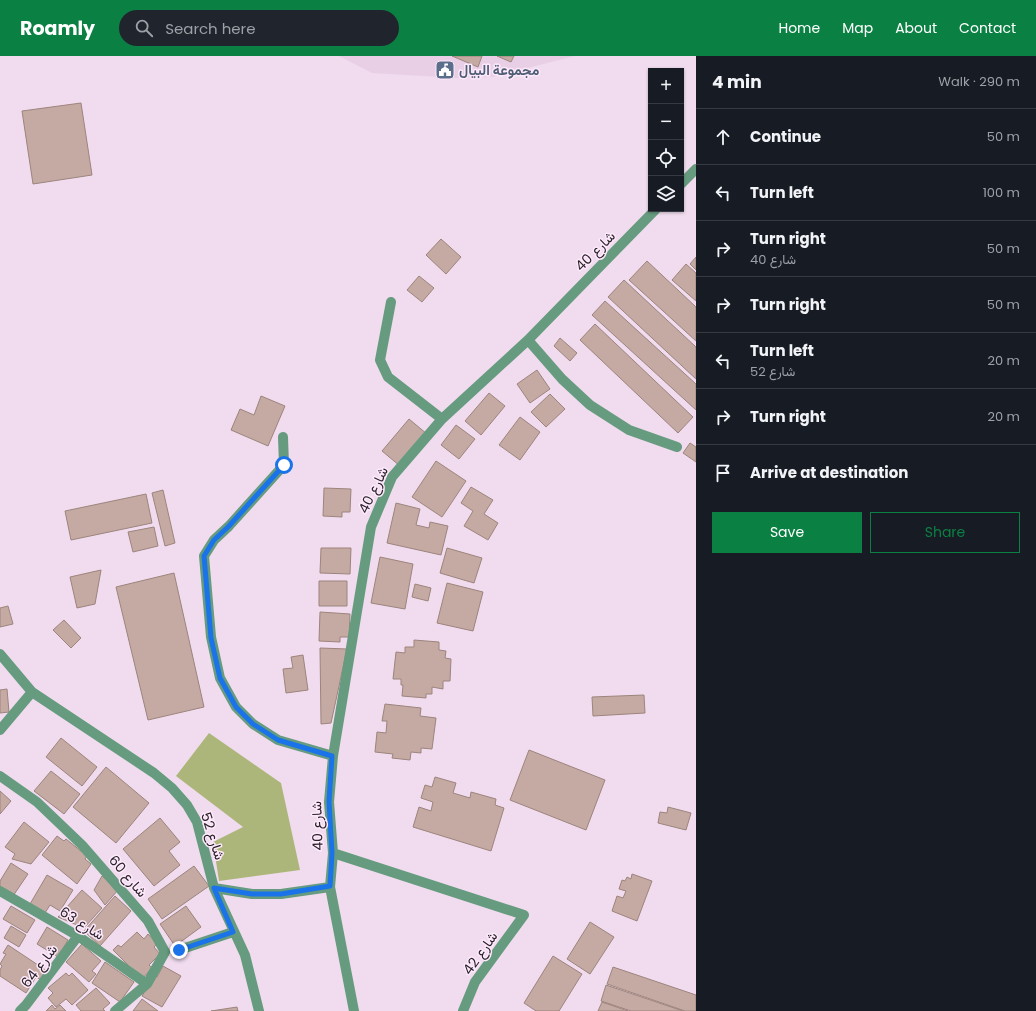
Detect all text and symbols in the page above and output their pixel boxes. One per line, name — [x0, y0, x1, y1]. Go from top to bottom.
search box — [119, 10, 399, 46]
text: Roamly — [20, 15, 95, 42]
icon: search — [133, 17, 155, 39]
text: Search here — [165, 18, 256, 39]
text: Home — [778, 18, 820, 38]
text: Map — [842, 18, 873, 38]
text: About — [895, 18, 937, 38]
text: Contact — [959, 18, 1016, 38]
public building icon: مجموعة البيال — [434, 59, 456, 81]
place label: مجموعة البيال — [459, 60, 540, 80]
map controls — [648, 68, 684, 212]
button: + — [648, 68, 684, 104]
text: 4 min — [712, 70, 762, 94]
text: Walk · 290 m — [938, 72, 1020, 91]
button: − — [648, 104, 684, 140]
icon: ahead — [712, 126, 734, 148]
text: Continue — [750, 126, 821, 147]
text: 50 m — [987, 127, 1020, 146]
button: locate — [648, 140, 684, 176]
button: layers — [648, 176, 684, 212]
icon: left — [712, 182, 734, 204]
text: Turn left — [750, 182, 814, 203]
text: 100 m — [983, 183, 1020, 202]
street label: شارع 40 — [570, 226, 620, 276]
text: Turn right — [750, 228, 826, 249]
icon: right — [712, 238, 734, 260]
text: 50 m — [987, 239, 1020, 258]
text: شارع 40 — [750, 250, 796, 269]
icon: right — [712, 294, 734, 316]
text: Turn right — [750, 294, 826, 315]
text: 50 m — [987, 295, 1020, 314]
text: Turn left — [750, 340, 814, 361]
icon: left — [712, 350, 734, 372]
text: 20 m — [987, 351, 1020, 370]
text: شارع 52 — [750, 362, 795, 381]
icon: right — [712, 406, 734, 428]
text: Turn right — [750, 406, 826, 427]
text: 20 m — [987, 407, 1020, 426]
route start — [275, 456, 293, 474]
icon: arrive — [712, 462, 734, 484]
text: Arrive at destination — [750, 462, 908, 483]
street label: شارع 40 — [353, 463, 394, 517]
button: Save — [712, 512, 862, 553]
button: Share — [870, 512, 1020, 553]
street label: شارع 40 — [306, 801, 329, 851]
street label: شارع 52 — [195, 810, 230, 863]
street label: شارع 60 — [103, 851, 152, 902]
street label: شارع 63 — [55, 902, 108, 945]
street label: شارع 42 — [458, 927, 503, 979]
street label: شارع 64 — [16, 940, 63, 992]
route end — [170, 941, 188, 959]

